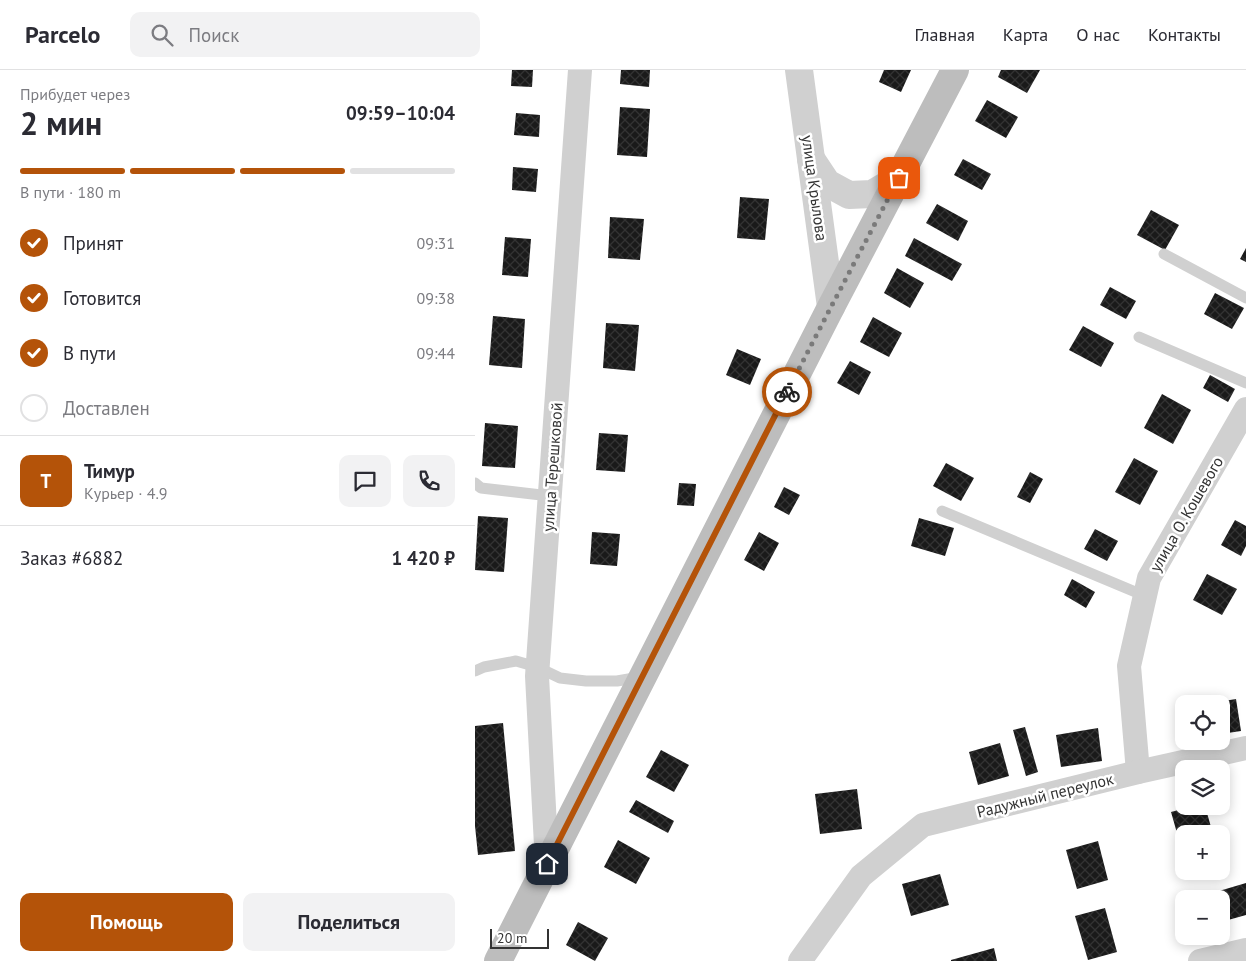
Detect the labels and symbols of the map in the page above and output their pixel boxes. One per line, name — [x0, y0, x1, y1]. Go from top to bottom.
street label: улица Крылова — [798, 134, 832, 242]
pin — [878, 157, 920, 199]
courier — [762, 367, 812, 417]
street label: улица Терешковой — [538, 402, 566, 532]
street label: улица О. Кошевого — [1145, 453, 1227, 575]
street label: Радужный переулок — [975, 768, 1116, 822]
pin — [526, 843, 568, 885]
scale bar — [490, 926, 549, 949]

